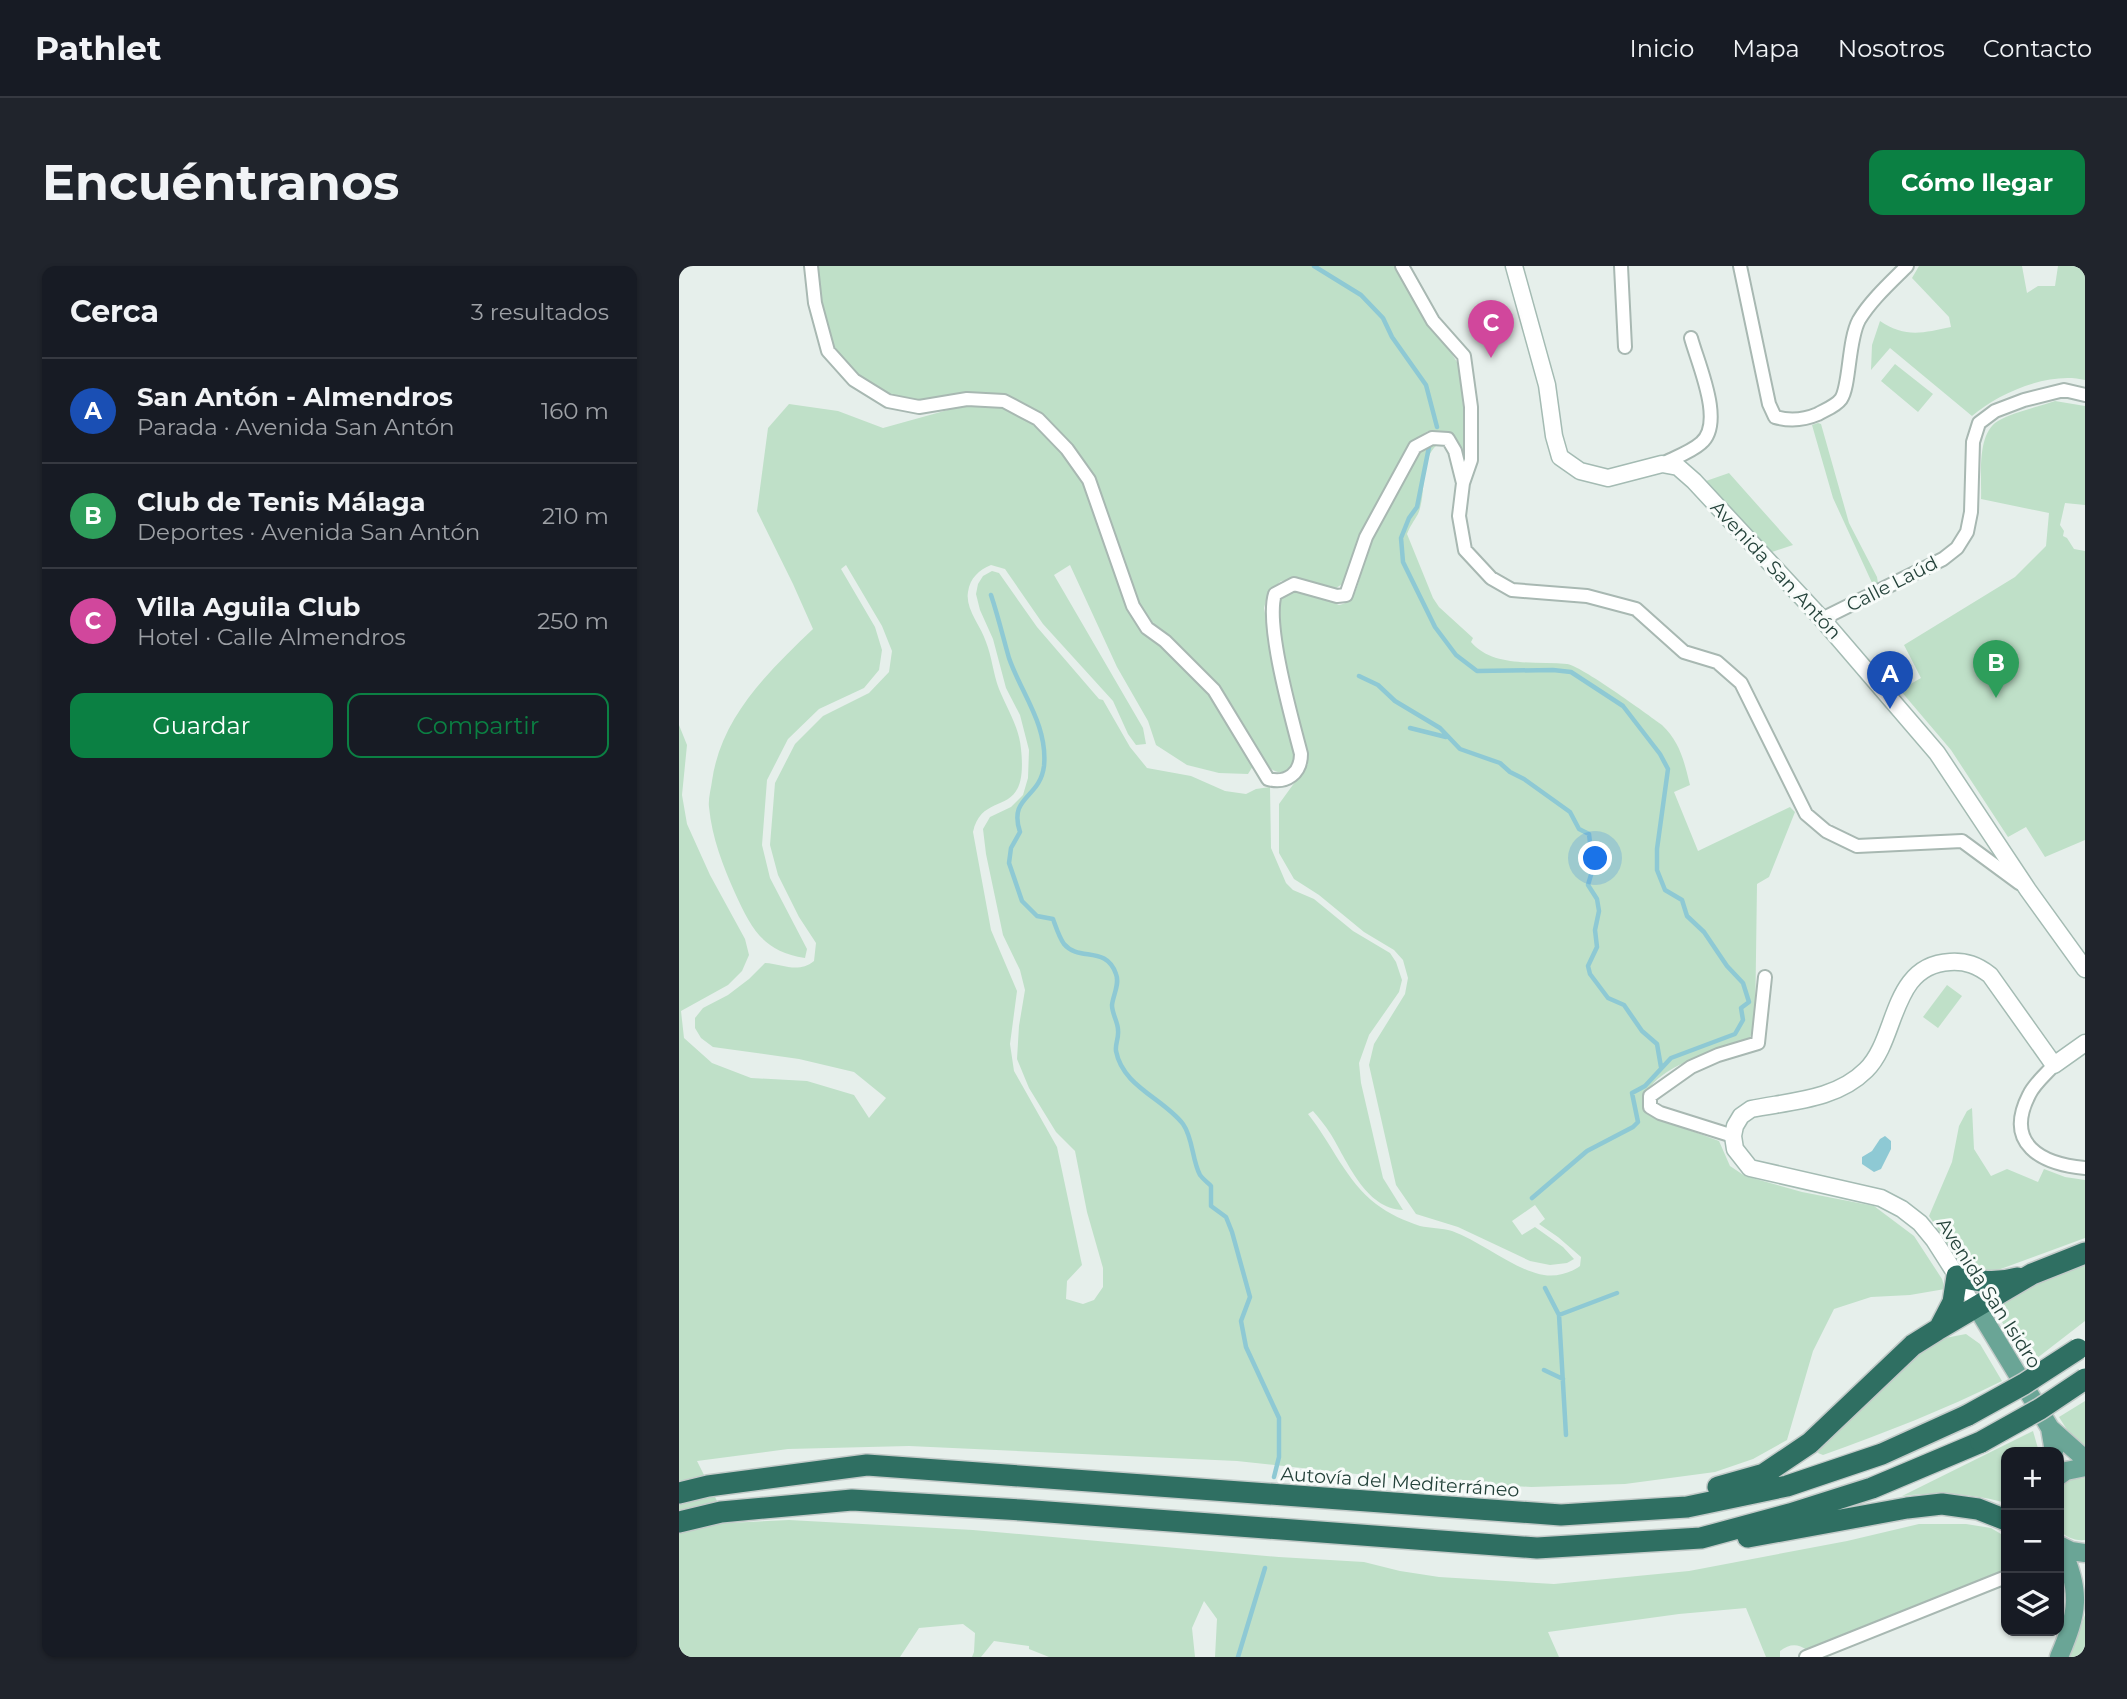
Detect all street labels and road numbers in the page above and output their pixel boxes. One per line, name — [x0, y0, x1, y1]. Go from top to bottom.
street label: Avenida San Antón — [1706, 496, 1846, 644]
street label: Calle Laúd — [1843, 551, 1941, 617]
street label: Avenida San Isidro — [1932, 1213, 2046, 1373]
street label: Autovía del Mediterráneo — [1280, 1462, 1520, 1502]

